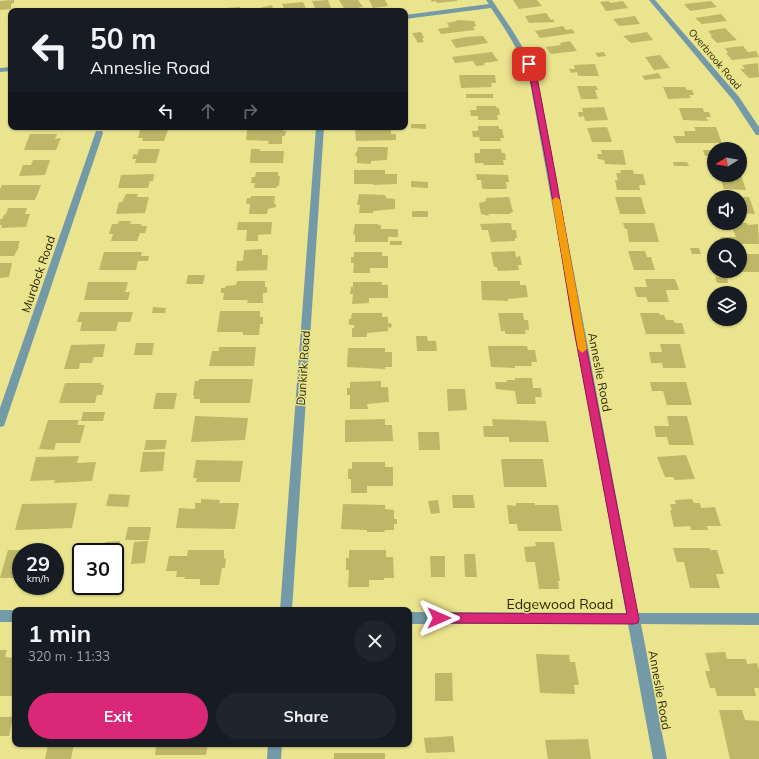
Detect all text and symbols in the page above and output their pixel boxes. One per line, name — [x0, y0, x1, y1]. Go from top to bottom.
text: 50 m — [90, 21, 156, 56]
icon: left — [24, 24, 76, 76]
street label: Overbrook Road — [686, 26, 744, 92]
pin — [512, 47, 546, 81]
icon: arrive — [518, 53, 540, 75]
text: Anneslie Road — [90, 56, 210, 79]
icon: left — [155, 100, 177, 122]
icon: ahead — [197, 100, 219, 122]
icon: right — [239, 100, 261, 122]
north arrow — [707, 142, 747, 182]
map controls — [707, 142, 747, 326]
button: sound — [707, 190, 747, 230]
street label: Murdock Road — [18, 234, 58, 314]
button: search — [707, 238, 747, 278]
button: layers — [707, 286, 747, 326]
street label: Dunkirk Road — [293, 330, 313, 406]
street label: Anneslie Road — [585, 331, 615, 413]
speed limit sign: 30 — [72, 543, 124, 595]
text: 29 — [26, 551, 50, 576]
text: km/h — [27, 572, 49, 585]
street label: Edgewood Road — [507, 595, 613, 613]
position arrow — [418, 597, 460, 639]
text: 1 min — [28, 618, 91, 648]
button: close — [354, 620, 396, 662]
text: 320 m · 11:33 — [28, 648, 110, 664]
street label: Anneslie Road — [646, 649, 674, 731]
button: Exit — [28, 693, 208, 739]
button: Share — [216, 693, 396, 739]

